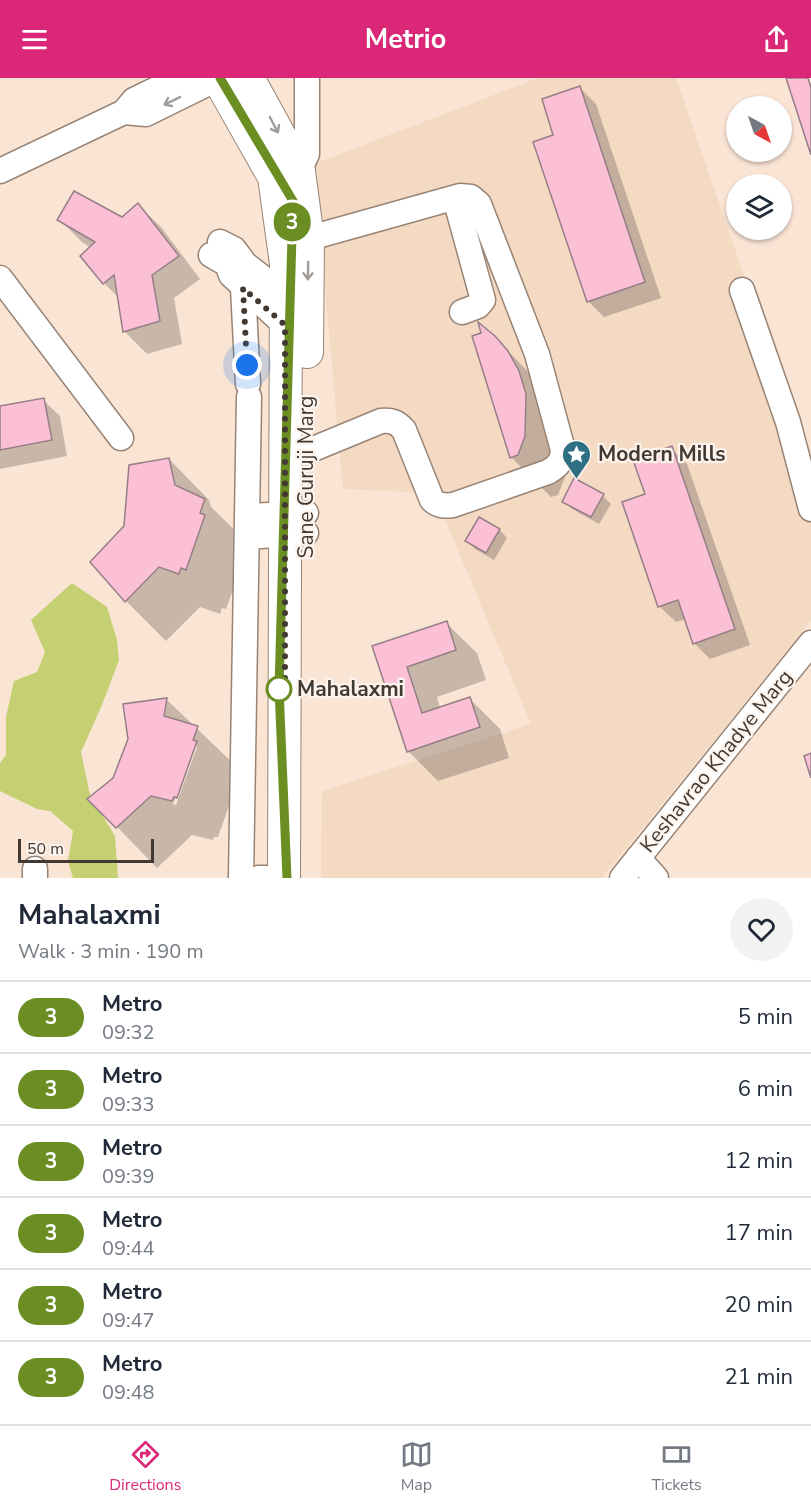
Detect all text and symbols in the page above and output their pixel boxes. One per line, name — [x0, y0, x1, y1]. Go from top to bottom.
text: Metrio — [365, 21, 446, 58]
icon: menu — [18, 23, 51, 56]
icon: share — [760, 23, 793, 56]
one-way arrow — [164, 96, 182, 107]
north arrow — [726, 96, 792, 162]
map controls — [726, 96, 792, 240]
one-way arrow — [269, 115, 280, 133]
button: layers — [726, 174, 792, 240]
line badge: 3 — [272, 202, 312, 242]
text: 3 — [286, 208, 298, 236]
one-way arrow — [302, 261, 314, 281]
your location — [232, 350, 262, 380]
street label: Sane Guruji Marg — [292, 396, 320, 558]
place icon: Modern Mills — [561, 438, 593, 480]
place label: Modern Mills — [598, 440, 726, 468]
street label: Keshavrao Khadye Marg — [633, 664, 799, 858]
place label: Mahalaxmi — [297, 675, 404, 703]
marker: Mahalaxmi — [266, 676, 292, 702]
scale bar — [18, 836, 154, 864]
text: 50 m — [27, 838, 64, 860]
text: Mahalaxmi — [18, 896, 161, 934]
button: heart — [730, 898, 793, 961]
text: Walk · 3 min · 190 m — [18, 938, 204, 965]
text: Metro — [102, 989, 163, 1019]
text: 5 min — [738, 1002, 793, 1032]
text: 3 — [45, 1003, 57, 1031]
text: 09:32 — [102, 1019, 155, 1046]
text: Metro — [102, 1061, 163, 1091]
text: 6 min — [738, 1074, 793, 1104]
text: 3 — [45, 1075, 57, 1103]
text: 09:33 — [102, 1091, 155, 1118]
text: Metro — [102, 1133, 163, 1163]
text: 12 min — [725, 1146, 793, 1176]
text: 3 — [45, 1147, 57, 1175]
text: 09:39 — [102, 1163, 155, 1190]
text: Metro — [102, 1205, 163, 1235]
text: 17 min — [725, 1218, 793, 1248]
text: 3 — [45, 1219, 57, 1247]
text: 09:44 — [102, 1235, 155, 1262]
text: Metro — [102, 1277, 163, 1307]
text: 20 min — [725, 1290, 793, 1320]
text: 3 — [45, 1291, 57, 1319]
text: 09:47 — [102, 1307, 155, 1334]
text: Metro — [102, 1349, 163, 1379]
text: 21 min — [725, 1362, 793, 1392]
text: 3 — [45, 1363, 57, 1391]
text: 09:48 — [102, 1379, 155, 1406]
tab: Directions — [109, 1438, 181, 1496]
tab: Map — [400, 1438, 433, 1496]
tab: Tickets — [651, 1438, 702, 1496]

